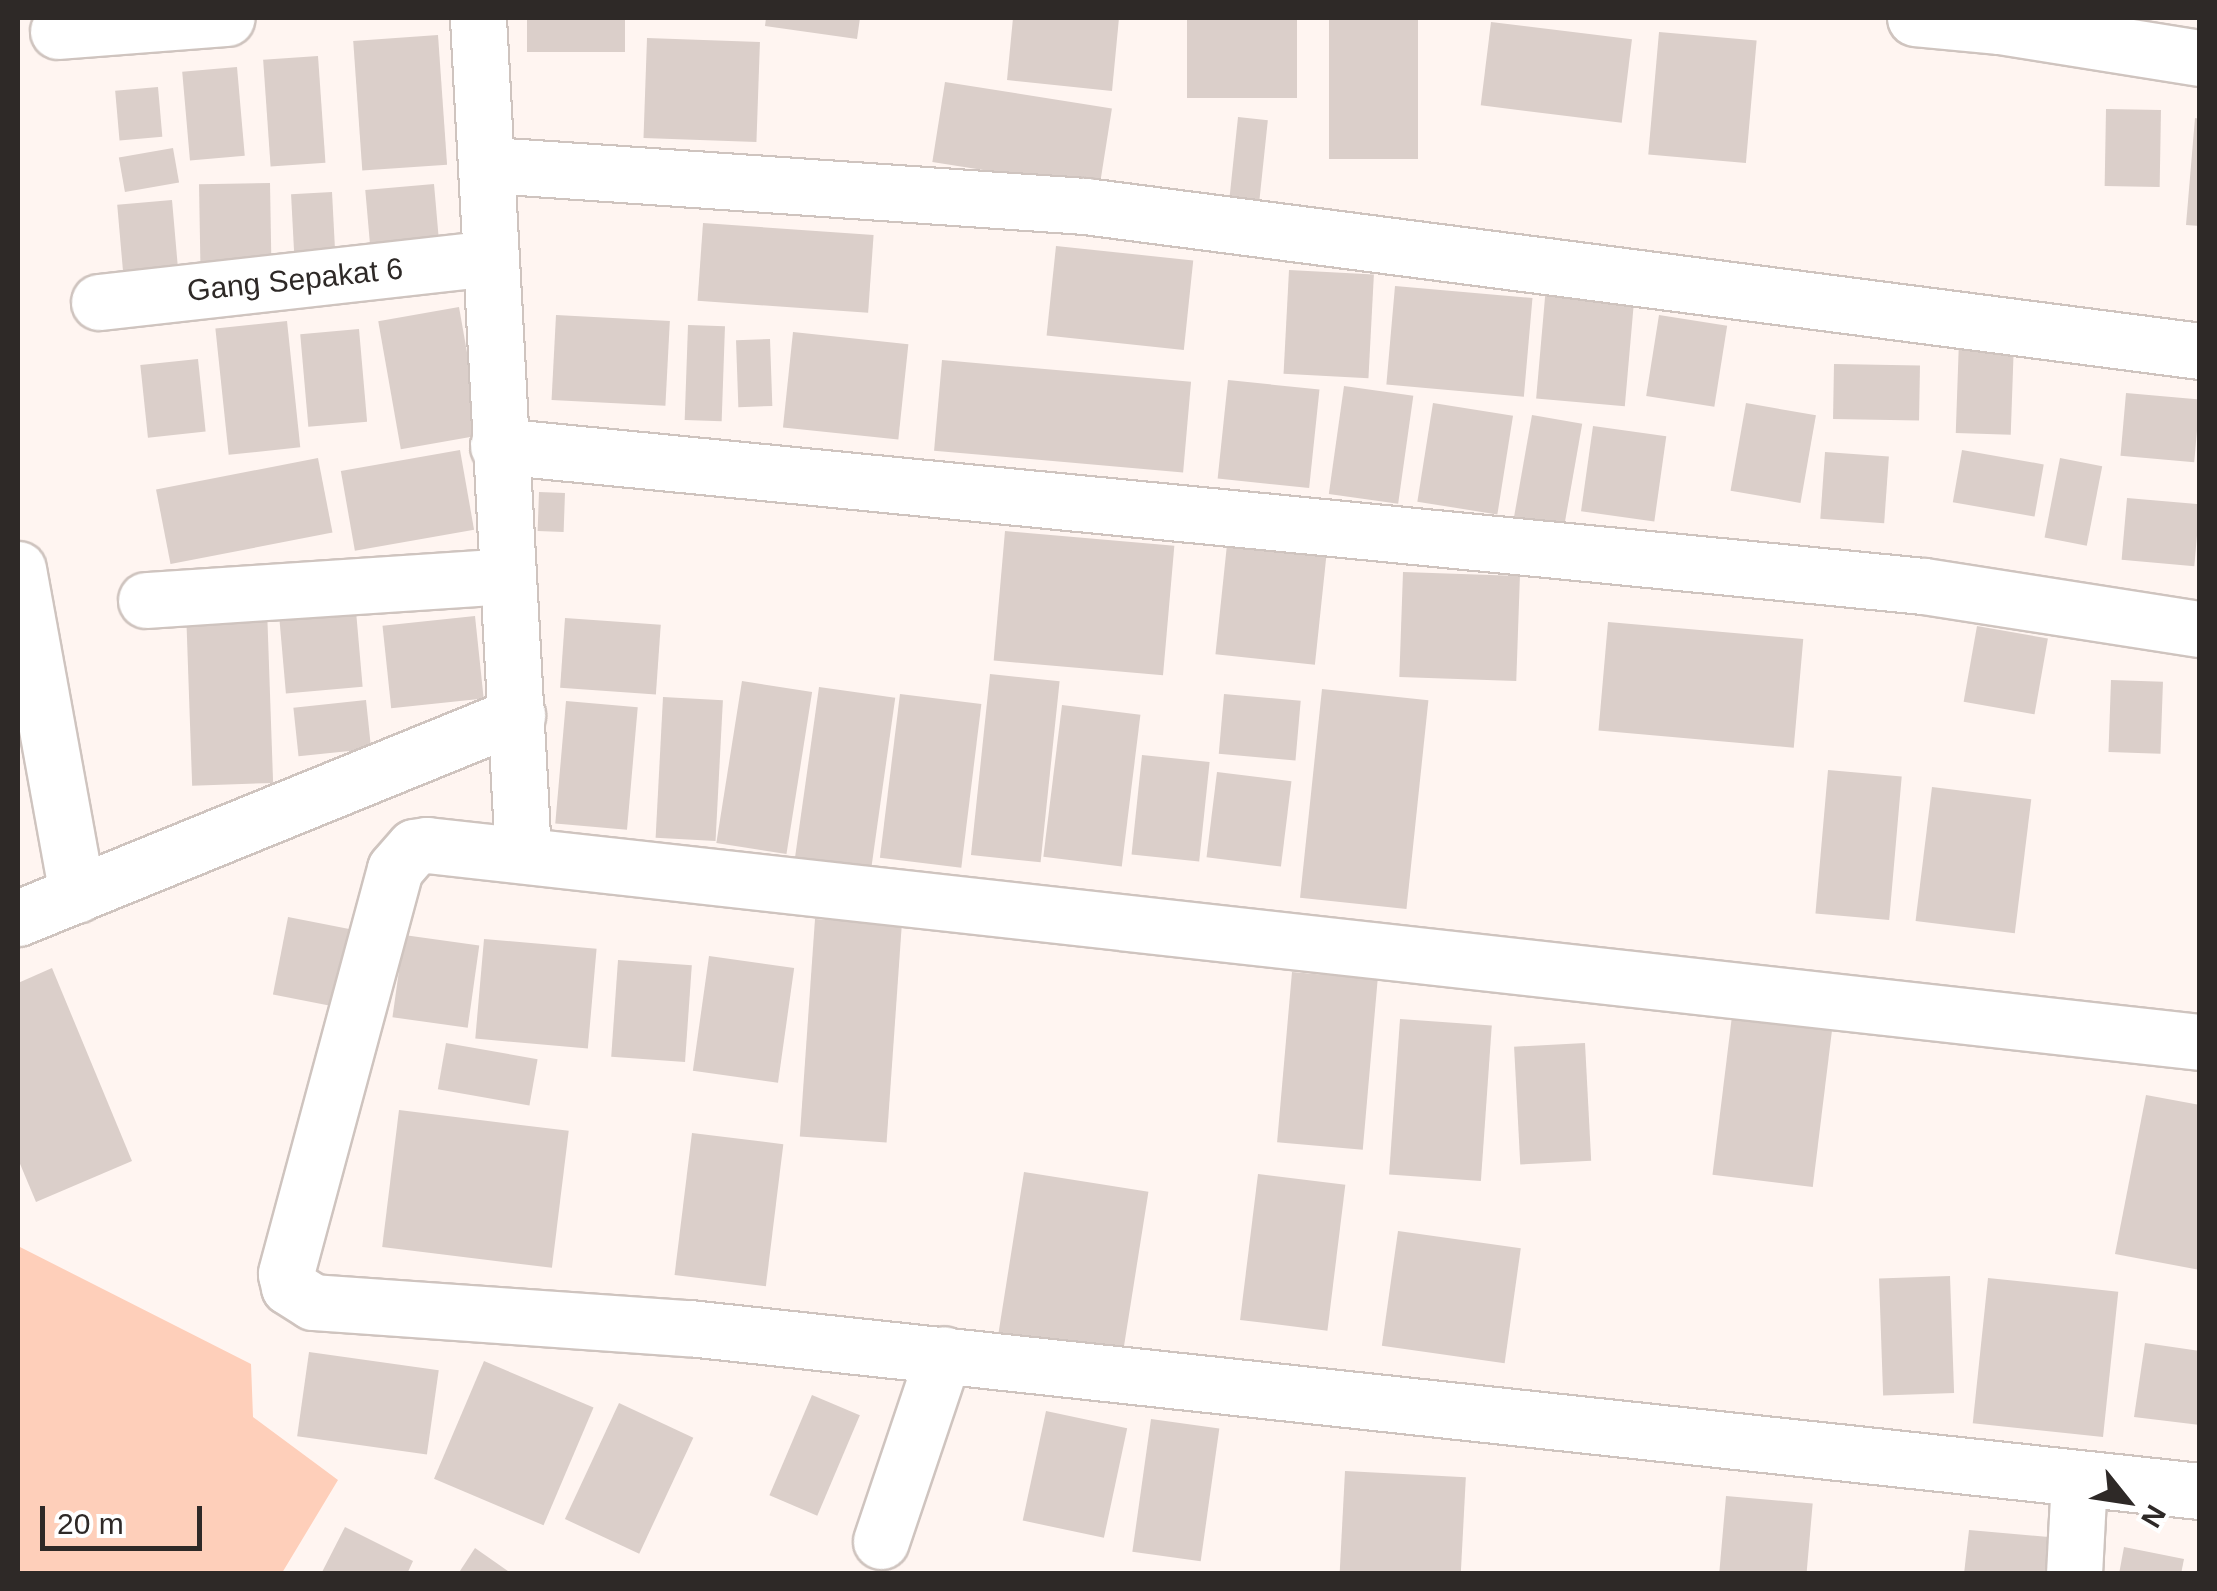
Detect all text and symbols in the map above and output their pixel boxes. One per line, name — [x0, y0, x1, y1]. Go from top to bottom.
street label: Gang Sepakat 6 — [185, 251, 405, 309]
north arrow — [2077, 1451, 2177, 1551]
scale bar — [45, 1486, 208, 1548]
text: N — [2135, 1500, 2172, 1533]
text: 20 m — [57, 1507, 124, 1540]

